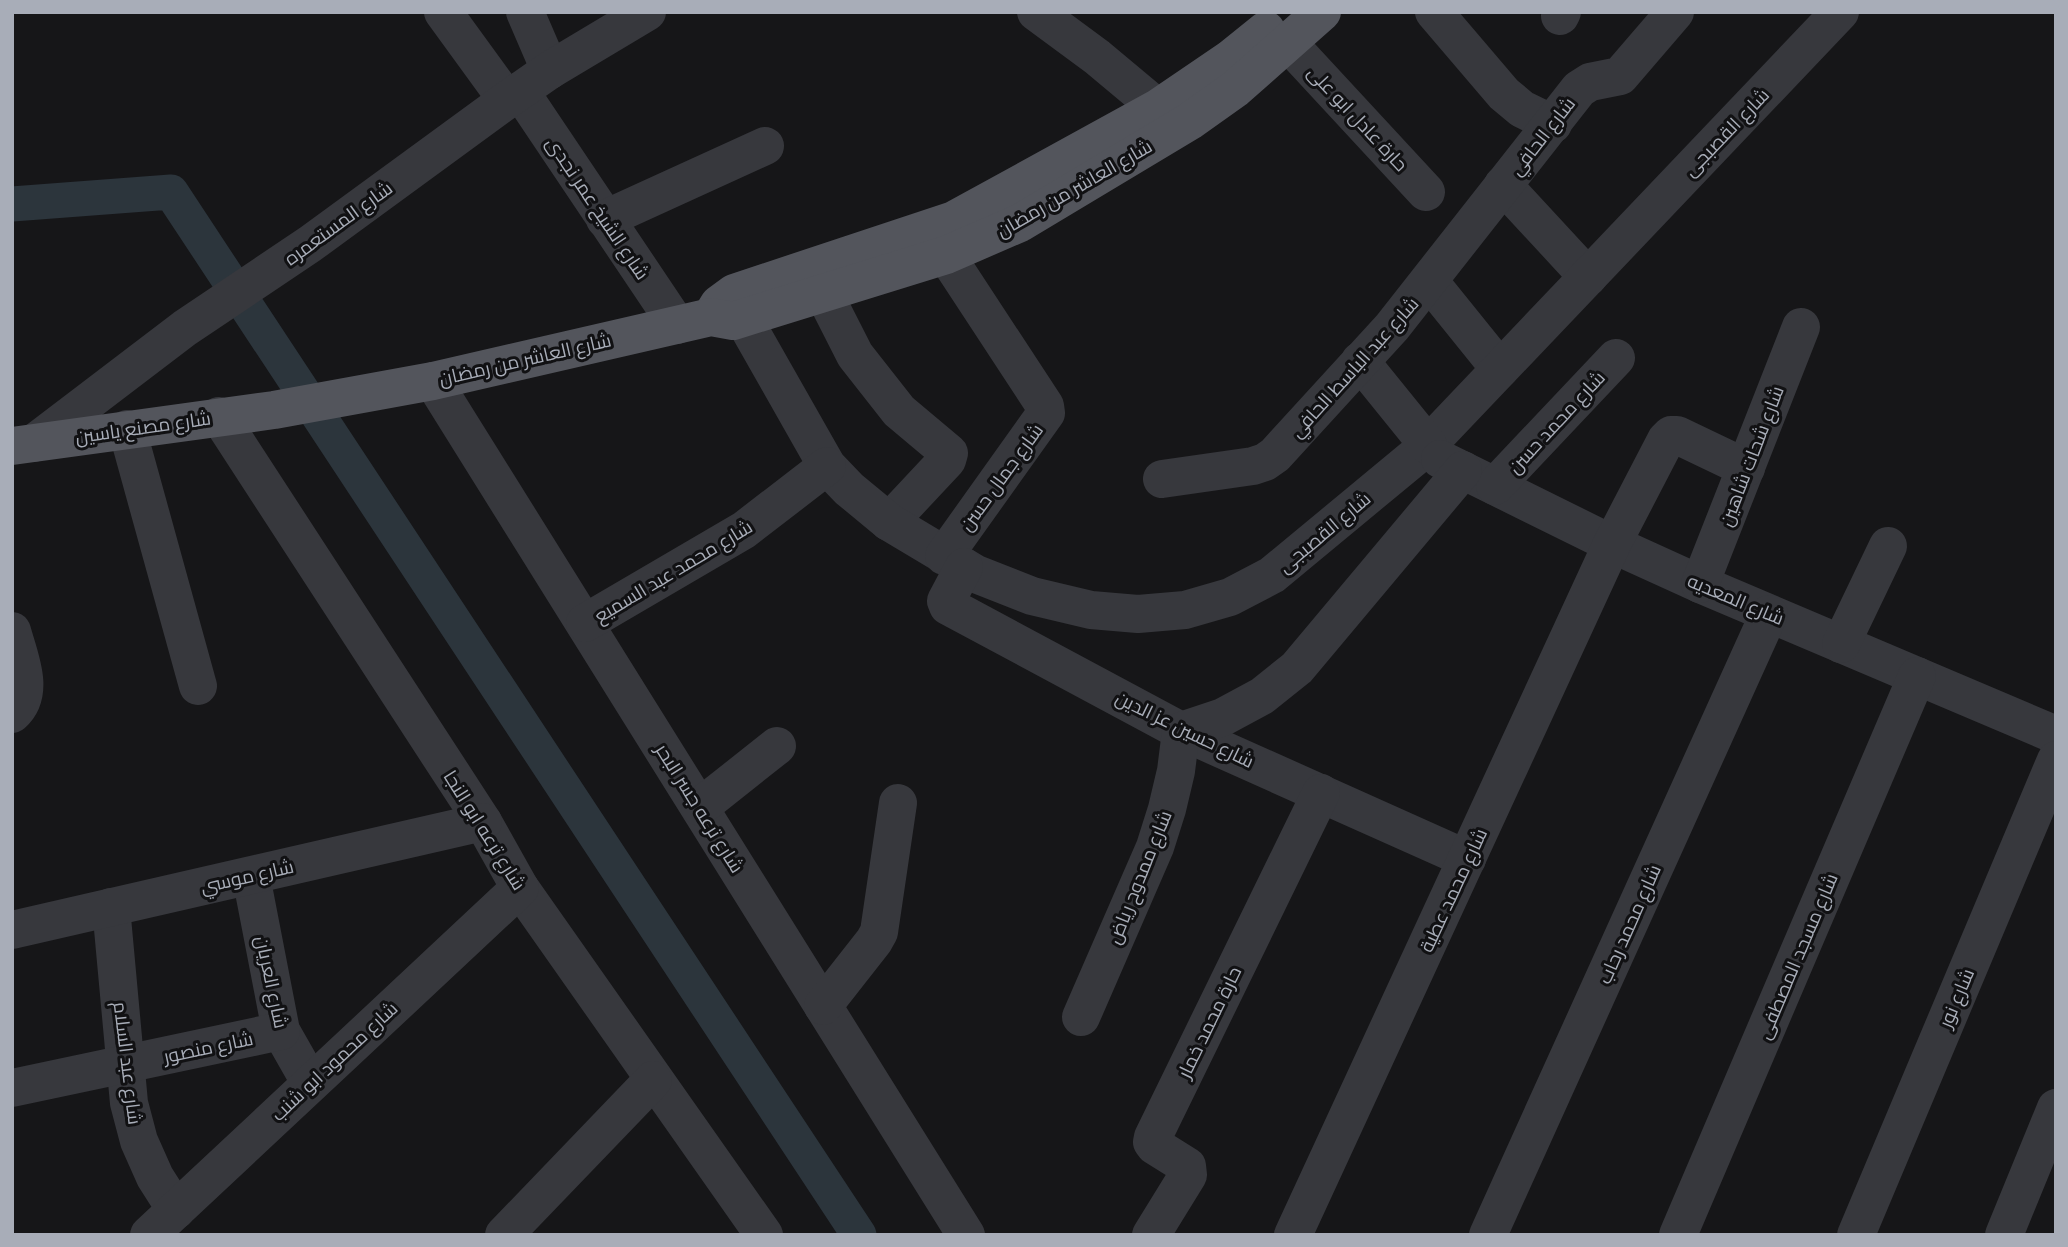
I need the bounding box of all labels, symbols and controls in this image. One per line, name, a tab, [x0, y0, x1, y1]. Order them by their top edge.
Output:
street label: حارة عادل ابو على	[1302, 59, 1414, 177]
street label: شارع القصبجى	[1677, 82, 1776, 183]
street label: شارع الحافي	[1503, 91, 1582, 182]
street label: شارع الشيخ عمر نجدى	[540, 131, 656, 285]
street label: شارع العاشر من رمضان	[991, 133, 1157, 244]
street label: شارع المستعمره	[279, 175, 398, 272]
street label: شارع عبد الباسط الحافي	[1284, 291, 1426, 444]
street label: شارع العاشر من رمضان	[436, 327, 614, 392]
street label: شارع محمد حسن	[1502, 365, 1611, 480]
street label: شارع شحات شاهين	[1712, 382, 1791, 530]
street label: شارع مصنع ياسين	[73, 405, 213, 450]
street label: شارع جمال حسن	[953, 418, 1050, 537]
street label: شارع القصبجى	[1272, 486, 1377, 579]
street label: شارع محمد عبد السميع	[589, 513, 758, 629]
street label: شارع المعديه	[1683, 567, 1788, 632]
street label: شارع حسين عز الدين	[1111, 684, 1259, 775]
street label: شارع ترعه جسر البحر	[648, 737, 750, 878]
street label: شارع ترعه ابو النجا	[437, 765, 532, 895]
street label: شارع ممدوح رياض	[1100, 806, 1179, 948]
street label: شارع محمد عطية	[1413, 824, 1494, 957]
street label: شارع موسي	[198, 853, 297, 901]
street label: شارع محمد رحاب	[1591, 860, 1668, 988]
street label: شارع مسجد المصطفى	[1750, 869, 1845, 1043]
street label: شارع العريان	[249, 933, 294, 1031]
street label: حارة محمد خمار	[1170, 962, 1247, 1083]
street label: شارع نور	[1931, 964, 1981, 1033]
street label: شارع محمود ابو شنب	[265, 995, 404, 1127]
street label: شارع عبد السلام	[107, 1000, 148, 1126]
street label: شارع منصور	[160, 1025, 255, 1070]

